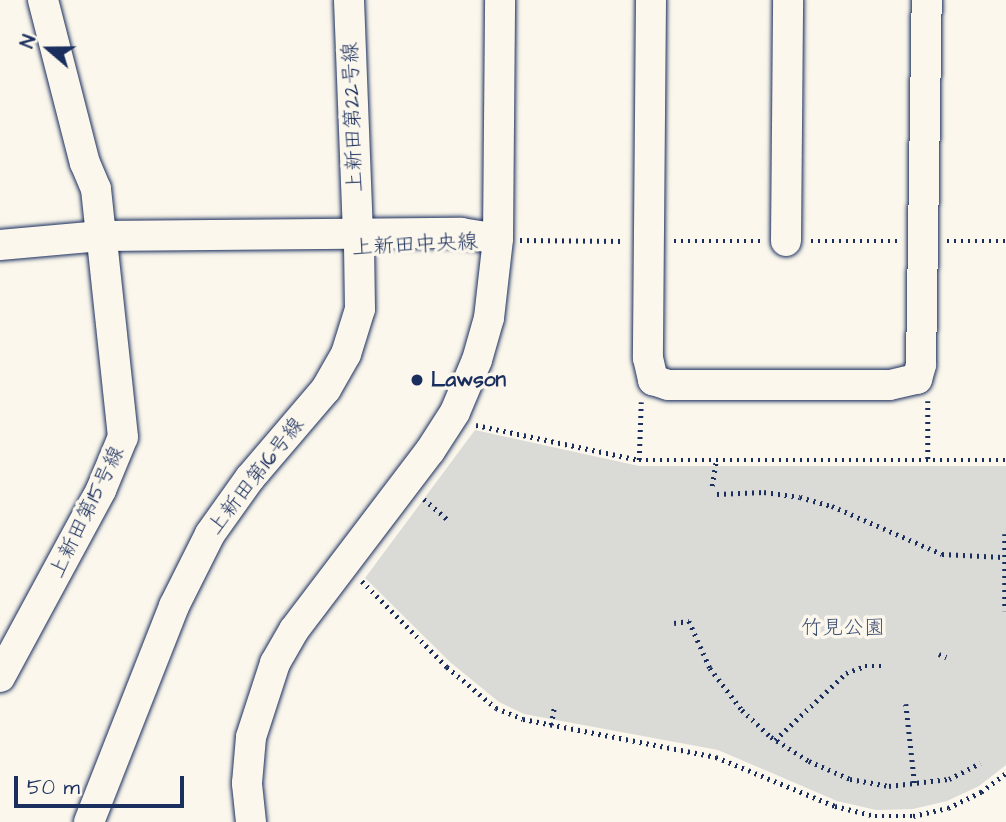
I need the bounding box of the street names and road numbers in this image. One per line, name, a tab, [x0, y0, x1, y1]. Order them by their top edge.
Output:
street label: 上新田第22号線	[338, 42, 368, 192]
street label: 上新田中央線	[351, 229, 479, 261]
street label: 上新田第16号線	[202, 412, 310, 540]
street label: 上新田第15号線	[44, 442, 130, 582]

